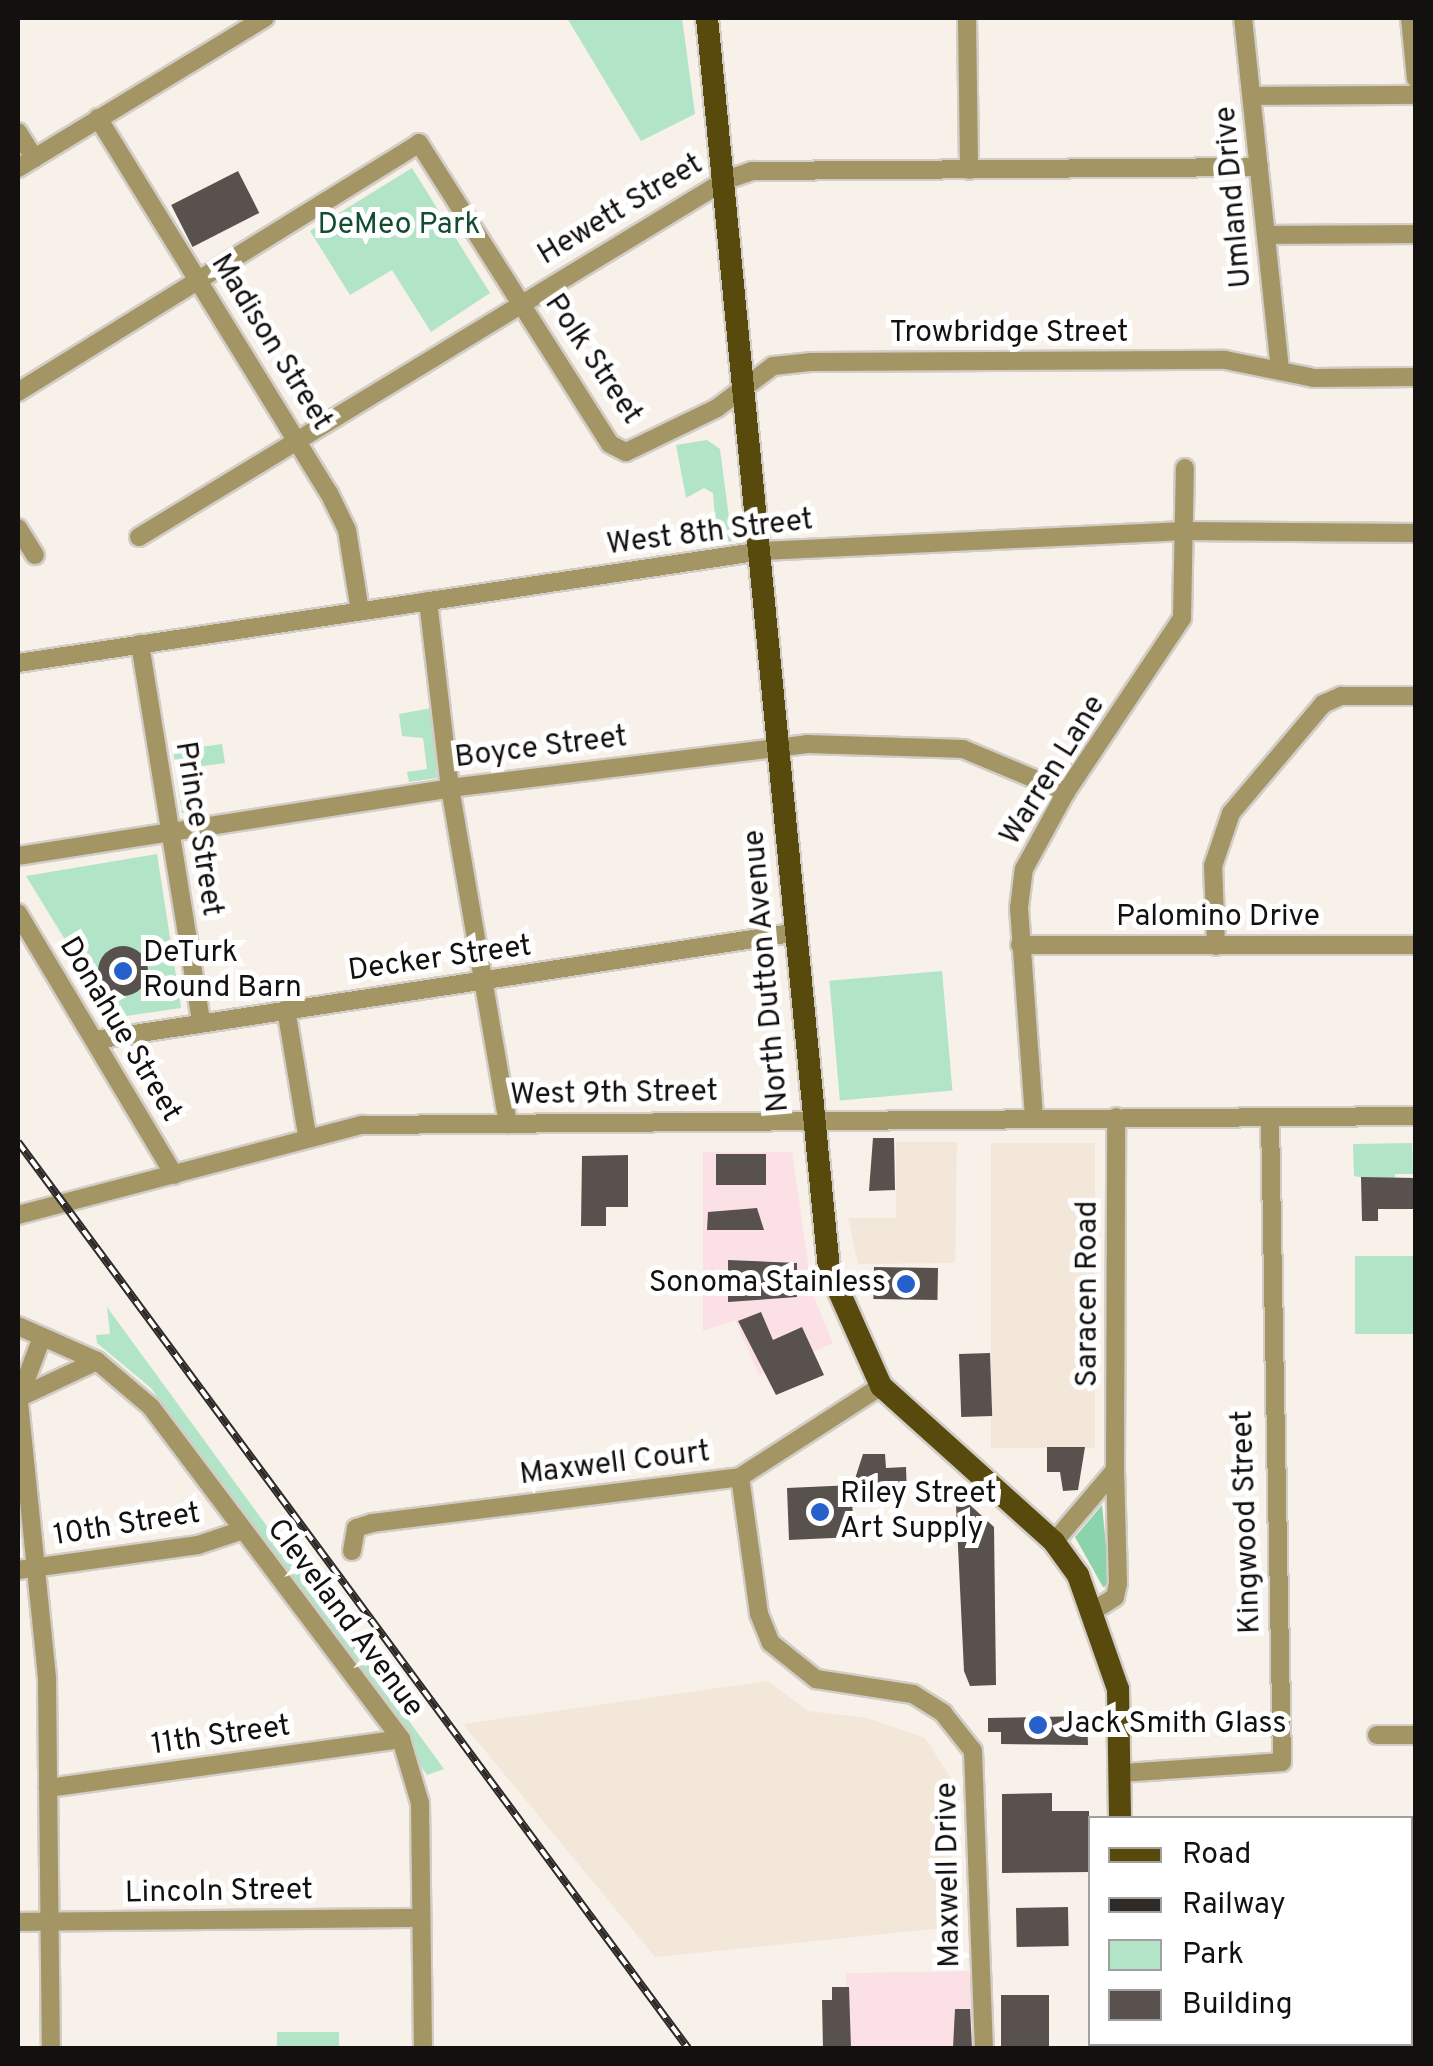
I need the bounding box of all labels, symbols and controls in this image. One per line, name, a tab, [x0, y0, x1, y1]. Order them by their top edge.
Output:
street label: Umland Drive	[1209, 105, 1261, 289]
street label: Hewett Street	[532, 148, 710, 274]
park label: DeMeo Park	[318, 208, 480, 244]
street label: Madison Street	[202, 248, 338, 438]
street label: Polk Street	[535, 288, 649, 432]
street label: Trowbridge Street	[890, 316, 1128, 352]
street label: West 8th Street	[605, 503, 815, 565]
street label: Warren Lane	[994, 689, 1114, 853]
street label: Boyce Street	[453, 721, 629, 777]
street label: Prince Street	[165, 739, 229, 919]
street label: North Dutton Avenue	[738, 828, 798, 1114]
street label: Palomino Drive	[1116, 900, 1320, 936]
street label: Decker Street	[346, 929, 534, 991]
street label: Donahue Street	[50, 931, 188, 1129]
place label: DeTurk Round Barn	[143, 936, 302, 1006]
marker: DeTurk Round Barn	[112, 960, 134, 982]
street label: West 9th Street	[510, 1075, 718, 1115]
street label: Saracen Road	[1071, 1201, 1107, 1387]
place label: Sonoma Stainless	[649, 1266, 886, 1302]
marker: Sonoma Stainless	[895, 1273, 917, 1295]
street label: Kingwood Street	[1226, 1410, 1270, 1634]
street label: Maxwell Court	[518, 1435, 712, 1495]
place label: Riley Street Art Supply	[840, 1477, 996, 1548]
street label: 10th Street	[51, 1497, 203, 1555]
marker: Riley Street Art Supply	[809, 1501, 831, 1523]
street label: Cleveland Avenue	[257, 1512, 431, 1726]
place label: Jack Smith Glass	[1058, 1707, 1287, 1743]
street label: 11th Street	[149, 1709, 293, 1765]
marker: Jack Smith Glass	[1027, 1714, 1049, 1736]
street label: Maxwell Drive	[930, 1782, 970, 1968]
legend	[1088, 1816, 1413, 2046]
text: Road	[1182, 1837, 1251, 1874]
street label: Lincoln Street	[125, 1873, 313, 1913]
text: Railway	[1182, 1887, 1286, 1924]
text: Park	[1182, 1937, 1244, 1974]
text: Building	[1182, 1987, 1293, 2024]

